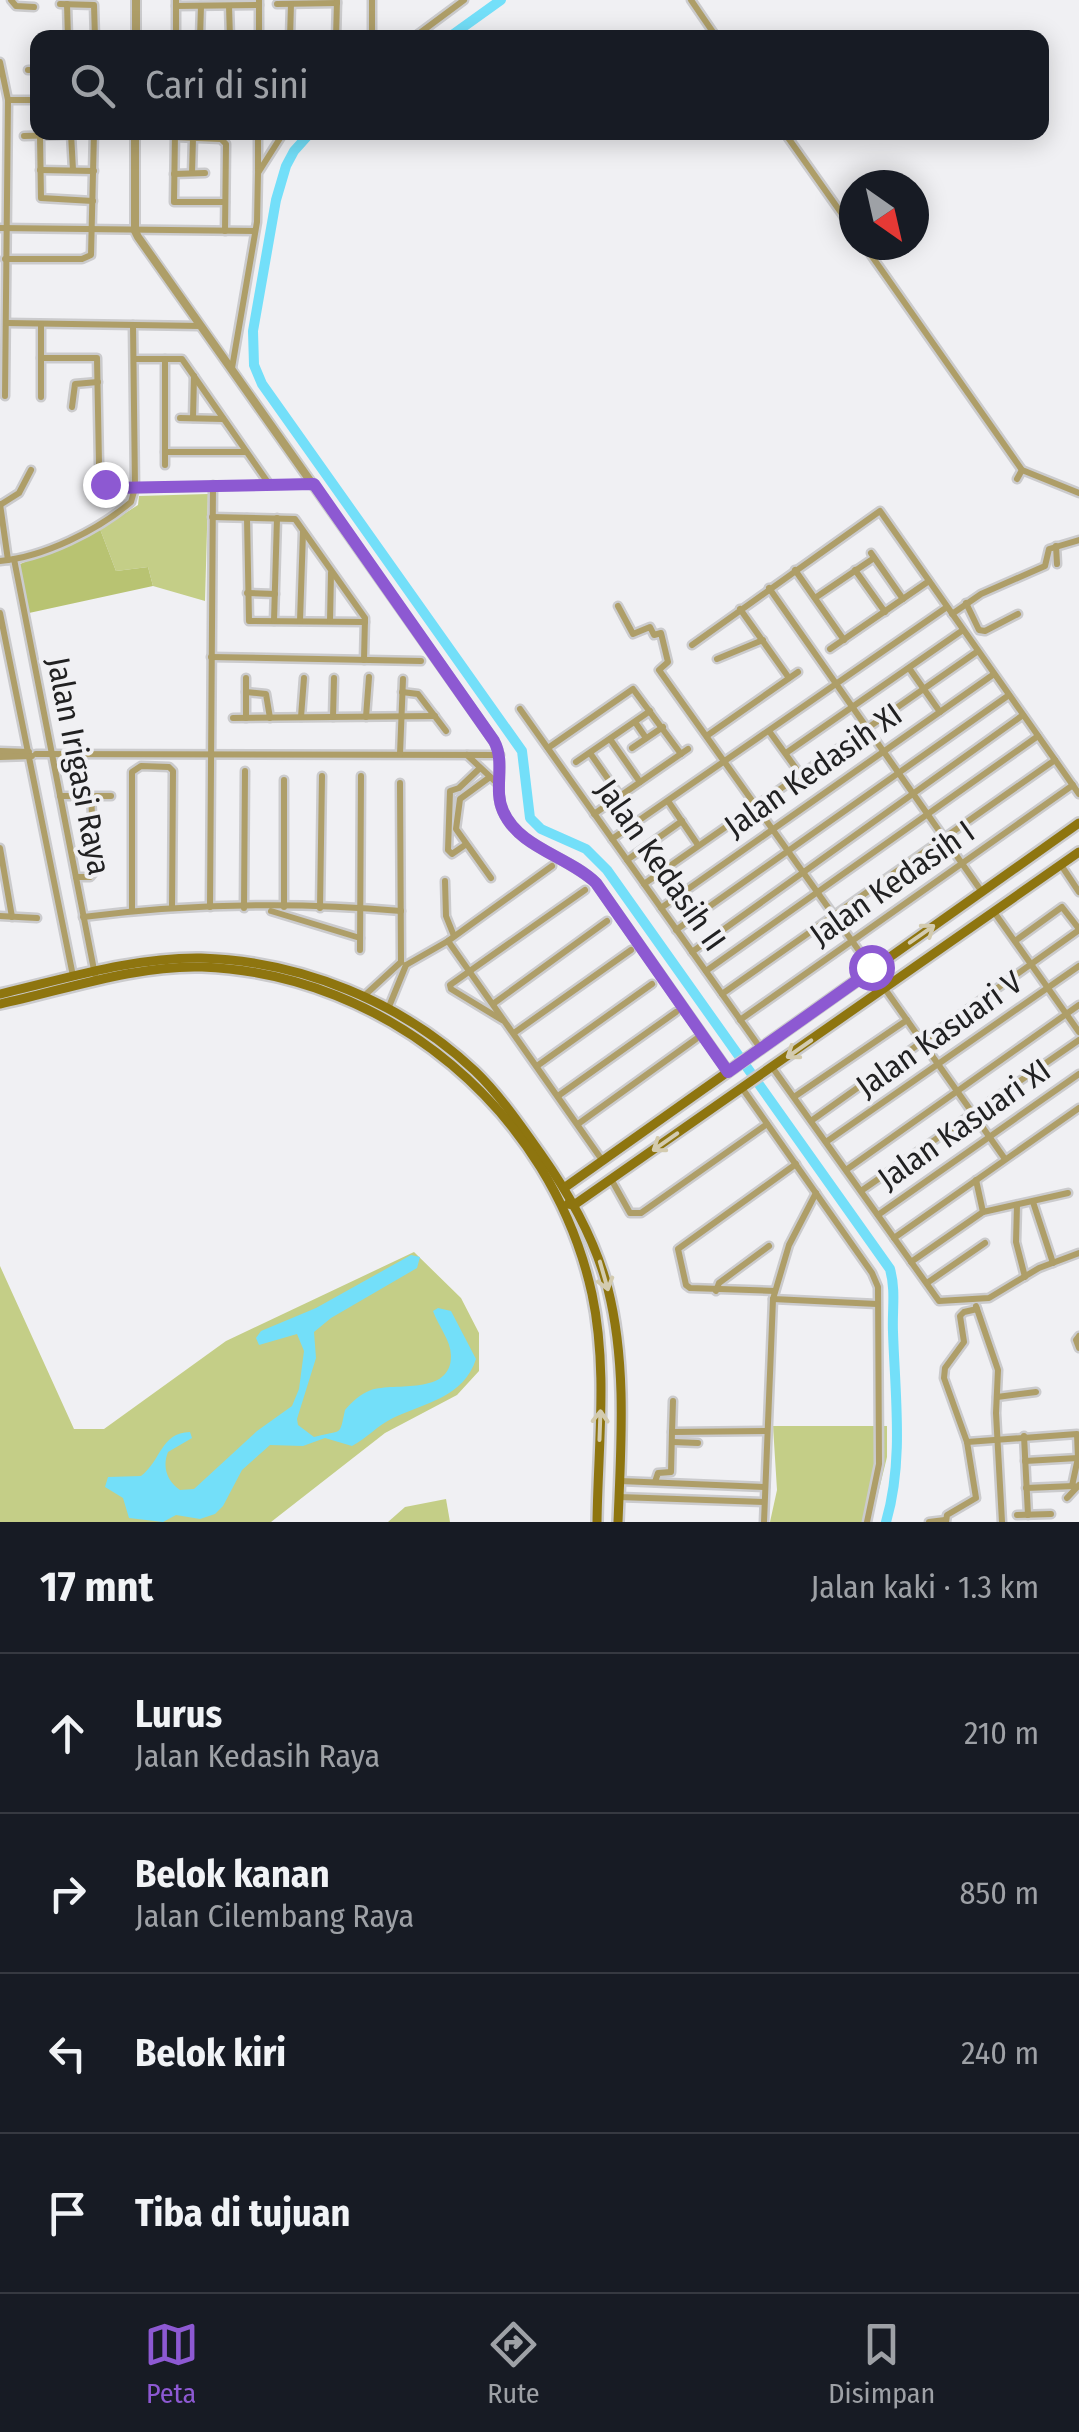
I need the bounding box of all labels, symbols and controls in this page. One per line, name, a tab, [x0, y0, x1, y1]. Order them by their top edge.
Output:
search box	[30, 30, 1049, 140]
icon: search	[65, 58, 120, 113]
text: Cari di sini	[145, 62, 309, 108]
north arrow	[839, 170, 929, 260]
route end	[83, 462, 129, 508]
street label: Jalan Irigasi Raya	[39, 654, 119, 878]
street label: Jalan Kedasih XI	[717, 695, 909, 845]
street label: Jalan Kedasih II	[588, 772, 734, 958]
street label: Jalan Kedasih I	[803, 812, 981, 954]
one-way arrow	[908, 924, 935, 945]
route start	[849, 945, 895, 991]
street label: Jalan Kasuari V	[849, 962, 1030, 1105]
one-way arrow	[785, 1038, 813, 1059]
street label: Jalan Kasuari XI	[871, 1051, 1057, 1197]
one-way arrow	[652, 1131, 680, 1152]
one-way arrow	[596, 1260, 614, 1291]
one-way arrow	[591, 1409, 610, 1441]
text: 17 mnt	[40, 1562, 153, 1612]
text: Jalan kaki · 1.3 km	[811, 1568, 1039, 1606]
text: Lurus	[135, 1691, 222, 1737]
icon: ahead	[40, 1706, 95, 1761]
text: 210 m	[964, 1714, 1039, 1752]
text: Jalan Kedasih Raya	[135, 1737, 380, 1775]
text: Belok kanan	[135, 1851, 330, 1897]
icon: right	[40, 1866, 95, 1921]
text: 850 m	[960, 1874, 1039, 1912]
text: Jalan Cilembang Raya	[135, 1897, 414, 1935]
icon: left	[40, 2026, 95, 2081]
text: Belok kiri	[135, 2030, 286, 2076]
text: 240 m	[961, 2034, 1039, 2072]
icon: arrive	[40, 2186, 95, 2241]
text: Tiba di tujuan	[135, 2190, 351, 2236]
tab: Peta	[144, 2317, 199, 2410]
tab: Rute	[486, 2317, 541, 2410]
tab: Disimpan	[828, 2317, 935, 2410]

